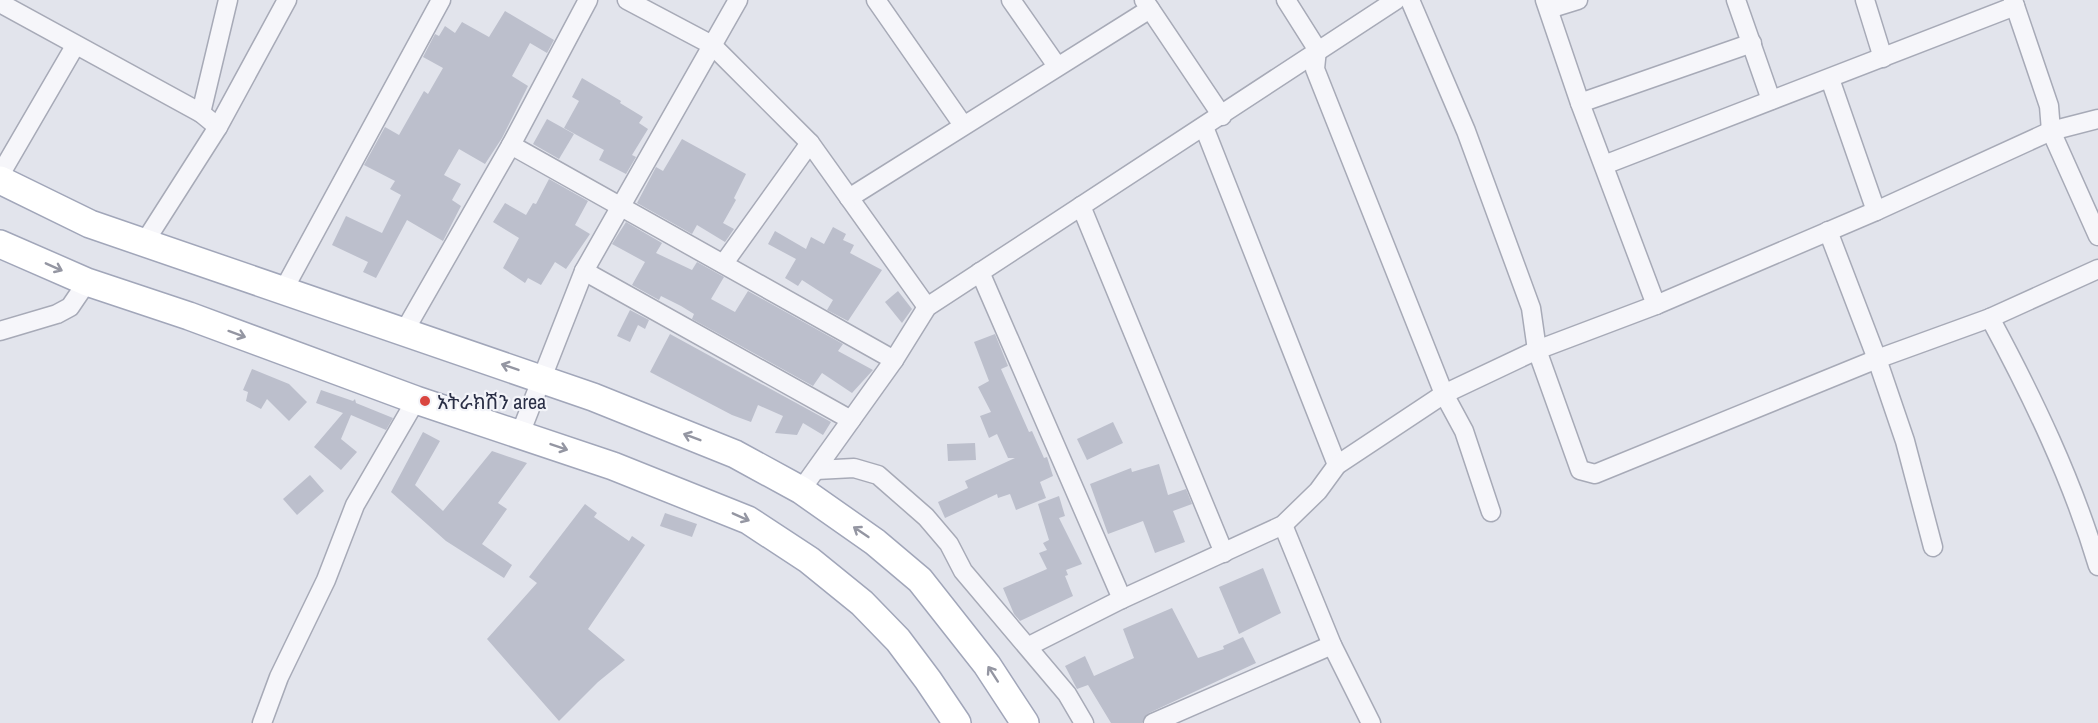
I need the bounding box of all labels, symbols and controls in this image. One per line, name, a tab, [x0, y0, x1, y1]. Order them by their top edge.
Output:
one-way arrow	[44, 262, 62, 274]
one-way arrow	[227, 329, 246, 340]
one-way arrow	[501, 361, 520, 372]
place label: አትራክሽን area	[437, 388, 546, 415]
marker: አትራክሽን area	[418, 394, 432, 408]
one-way arrow	[683, 431, 702, 442]
one-way arrow	[549, 443, 568, 454]
one-way arrow	[732, 512, 750, 524]
one-way arrow	[854, 526, 870, 538]
one-way arrow	[987, 666, 999, 683]

